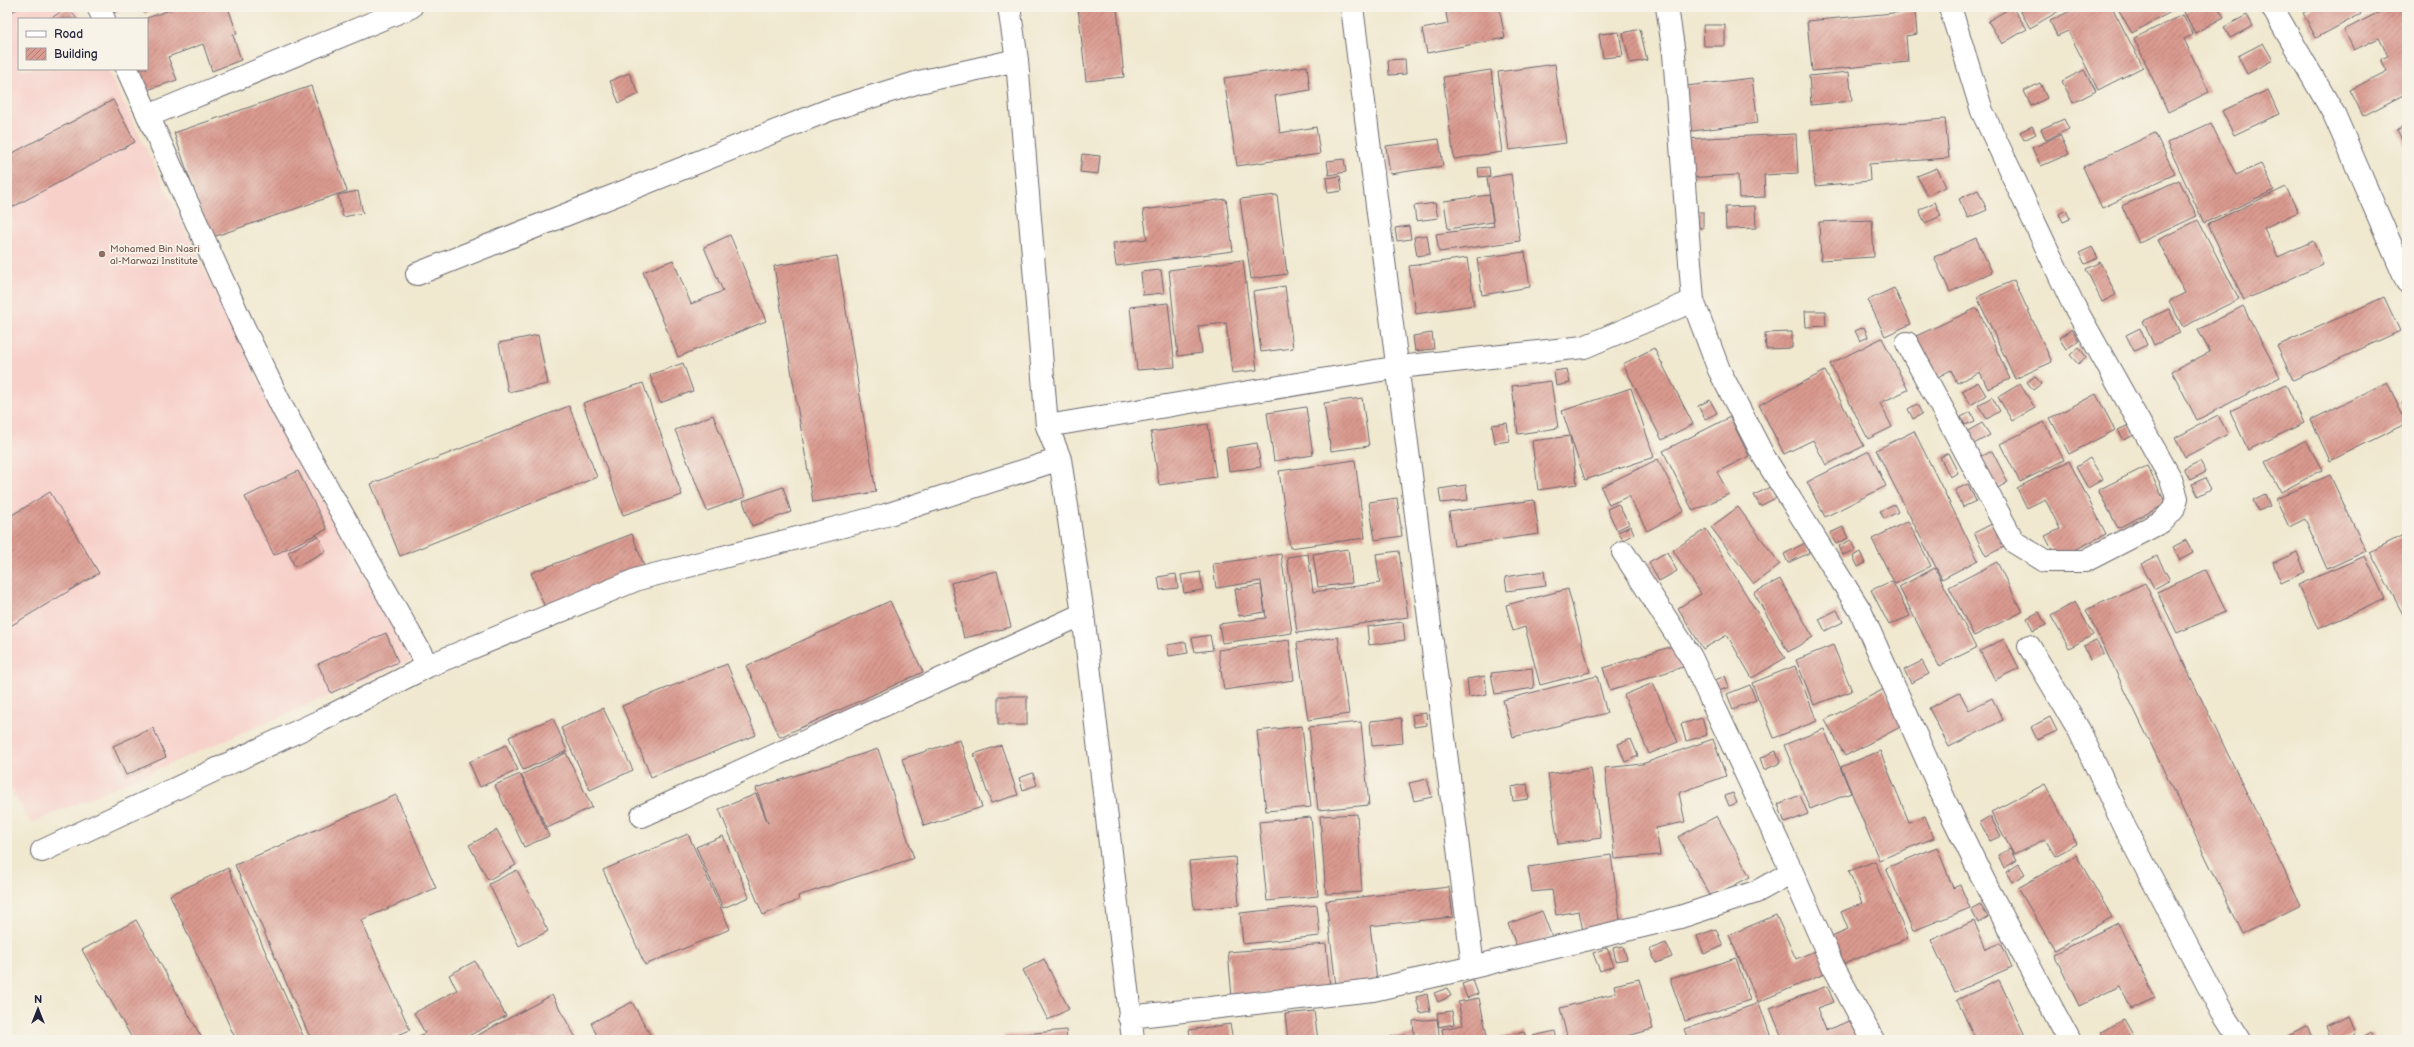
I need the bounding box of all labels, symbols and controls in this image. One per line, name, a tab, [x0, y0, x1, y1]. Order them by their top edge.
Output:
legend	[18, 18, 148, 70]
text: Road	[54, 27, 83, 42]
text: Building	[54, 47, 98, 62]
place label: Mohamed Bin Nasri al-Marwazi Institute	[110, 243, 200, 267]
marker: Mohamed Bin Nasri al-Marwazi Institute	[97, 249, 107, 259]
north arrow	[18, 989, 58, 1029]
text: N	[34, 993, 42, 1006]

